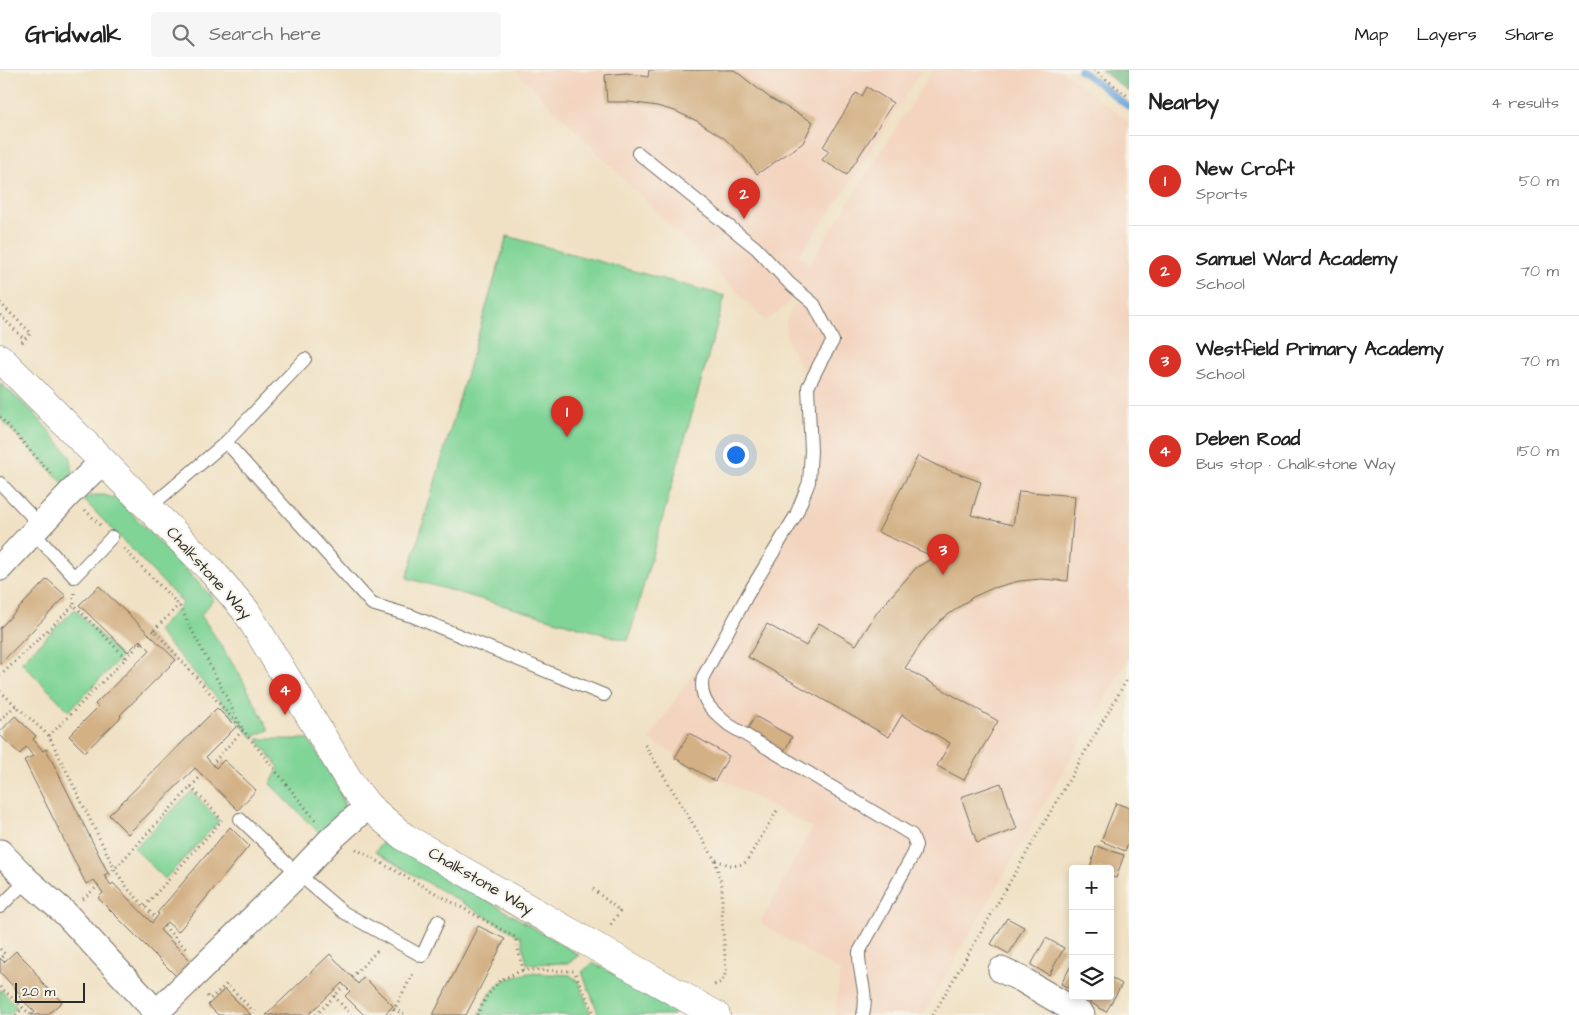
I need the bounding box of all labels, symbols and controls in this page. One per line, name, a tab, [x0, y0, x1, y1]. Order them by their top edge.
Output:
search box	[151, 12, 501, 57]
text: Gridwalk	[25, 18, 121, 52]
icon: search	[169, 21, 197, 49]
text: Search here	[209, 21, 321, 48]
text: Map	[1354, 22, 1388, 47]
text: Layers	[1416, 22, 1477, 47]
text: Share	[1505, 22, 1554, 47]
text: Nearby	[1149, 88, 1219, 117]
text: 4 results	[1491, 92, 1559, 114]
text: New Croft	[1196, 156, 1295, 183]
text: 1	[1164, 170, 1166, 192]
text: 50 m	[1519, 170, 1559, 192]
pin: 2	[728, 178, 760, 219]
text: Sports	[1196, 183, 1248, 205]
text: Samuel Ward Academy	[1196, 246, 1398, 273]
text: 2	[1160, 260, 1170, 282]
text: 70 m	[1520, 260, 1559, 282]
text: School	[1196, 273, 1245, 295]
text: Westfield Primary Academy	[1196, 336, 1444, 363]
text: 3	[1161, 350, 1169, 372]
text: 70 m	[1520, 350, 1559, 372]
text: School	[1196, 363, 1245, 385]
pin: 1	[551, 396, 583, 437]
text: Deben Road	[1196, 426, 1300, 453]
text: 4	[1160, 440, 1170, 462]
text: 150 m	[1517, 440, 1559, 462]
your location	[723, 442, 749, 468]
text: Bus stop · Chalkstone Way	[1196, 453, 1396, 475]
street label: Chalkstone Way	[161, 522, 257, 625]
pin: 3	[927, 534, 959, 575]
pin: 4	[269, 674, 301, 715]
street label: Chalkstone Way	[424, 842, 538, 921]
map controls	[1069, 865, 1114, 1000]
button: +	[1069, 865, 1114, 910]
button: −	[1069, 910, 1114, 955]
button: layers	[1069, 955, 1114, 1000]
scale bar	[15, 980, 85, 1003]
text: 20 m	[22, 982, 55, 1002]

